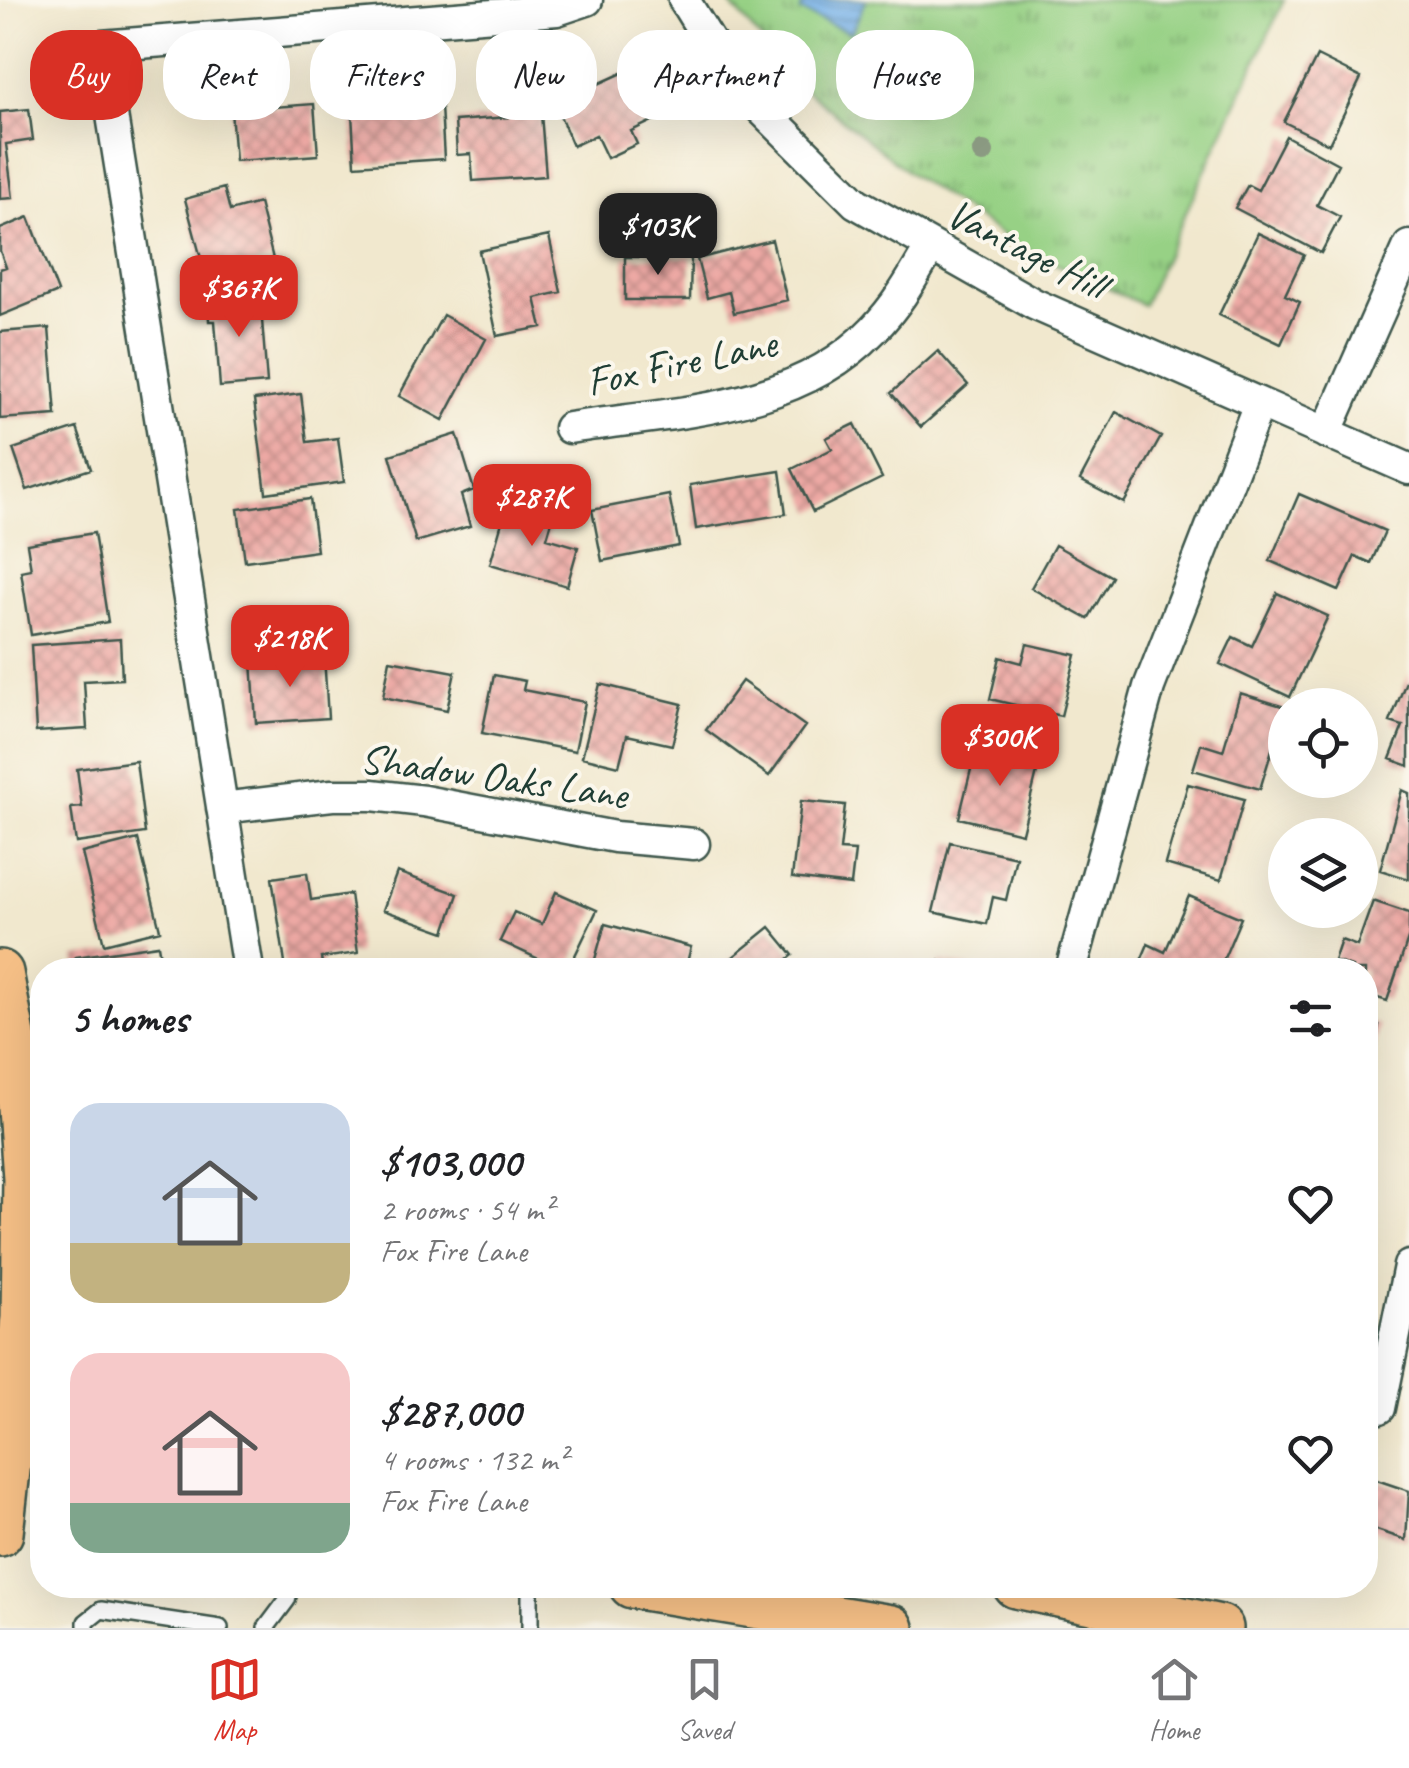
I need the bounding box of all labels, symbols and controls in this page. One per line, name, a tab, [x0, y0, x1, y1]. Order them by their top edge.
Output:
chip: Buy	[30, 30, 143, 120]
chip: Rent	[163, 30, 290, 120]
chip: Filters	[310, 30, 456, 120]
chip: New	[476, 30, 597, 120]
chip: Apartment	[617, 30, 816, 120]
chip: House	[836, 30, 974, 120]
street label: Vantage Hill	[938, 187, 1121, 315]
pin: $103K	[588, 193, 728, 278]
text: $103K	[621, 205, 695, 246]
pin: $367K	[169, 255, 309, 340]
text: $367K	[202, 267, 276, 308]
street label: Fox Fire Lane	[582, 316, 783, 408]
pin: $287K	[462, 464, 602, 549]
text: $287K	[495, 476, 569, 517]
pin: $218K	[220, 605, 360, 690]
text: $218K	[253, 617, 327, 658]
map controls	[1268, 688, 1378, 928]
button: locate	[1268, 688, 1378, 798]
pin: $300K	[930, 704, 1070, 789]
text: $300K	[963, 716, 1037, 757]
street label: Shadow Oaks Lane	[357, 732, 633, 822]
button: layers	[1268, 818, 1378, 928]
icon: filters	[1283, 991, 1338, 1046]
text: 5 homes	[70, 992, 188, 1045]
text: $103,000	[380, 1136, 521, 1189]
icon: home	[150, 1143, 270, 1263]
icon: heart	[1283, 1176, 1338, 1231]
text: 2 rooms · 54 m²	[380, 1189, 553, 1230]
text: Fox Fire Lane	[380, 1230, 527, 1271]
text: $287,000	[380, 1386, 520, 1439]
icon: home	[150, 1393, 270, 1513]
icon: heart	[1283, 1426, 1338, 1481]
text: 4 rooms · 132 m²	[380, 1439, 567, 1480]
text: Fox Fire Lane	[380, 1480, 527, 1521]
tab: Map	[207, 1652, 262, 1747]
tab: Saved	[677, 1652, 732, 1747]
tab: Home	[1147, 1652, 1202, 1747]

